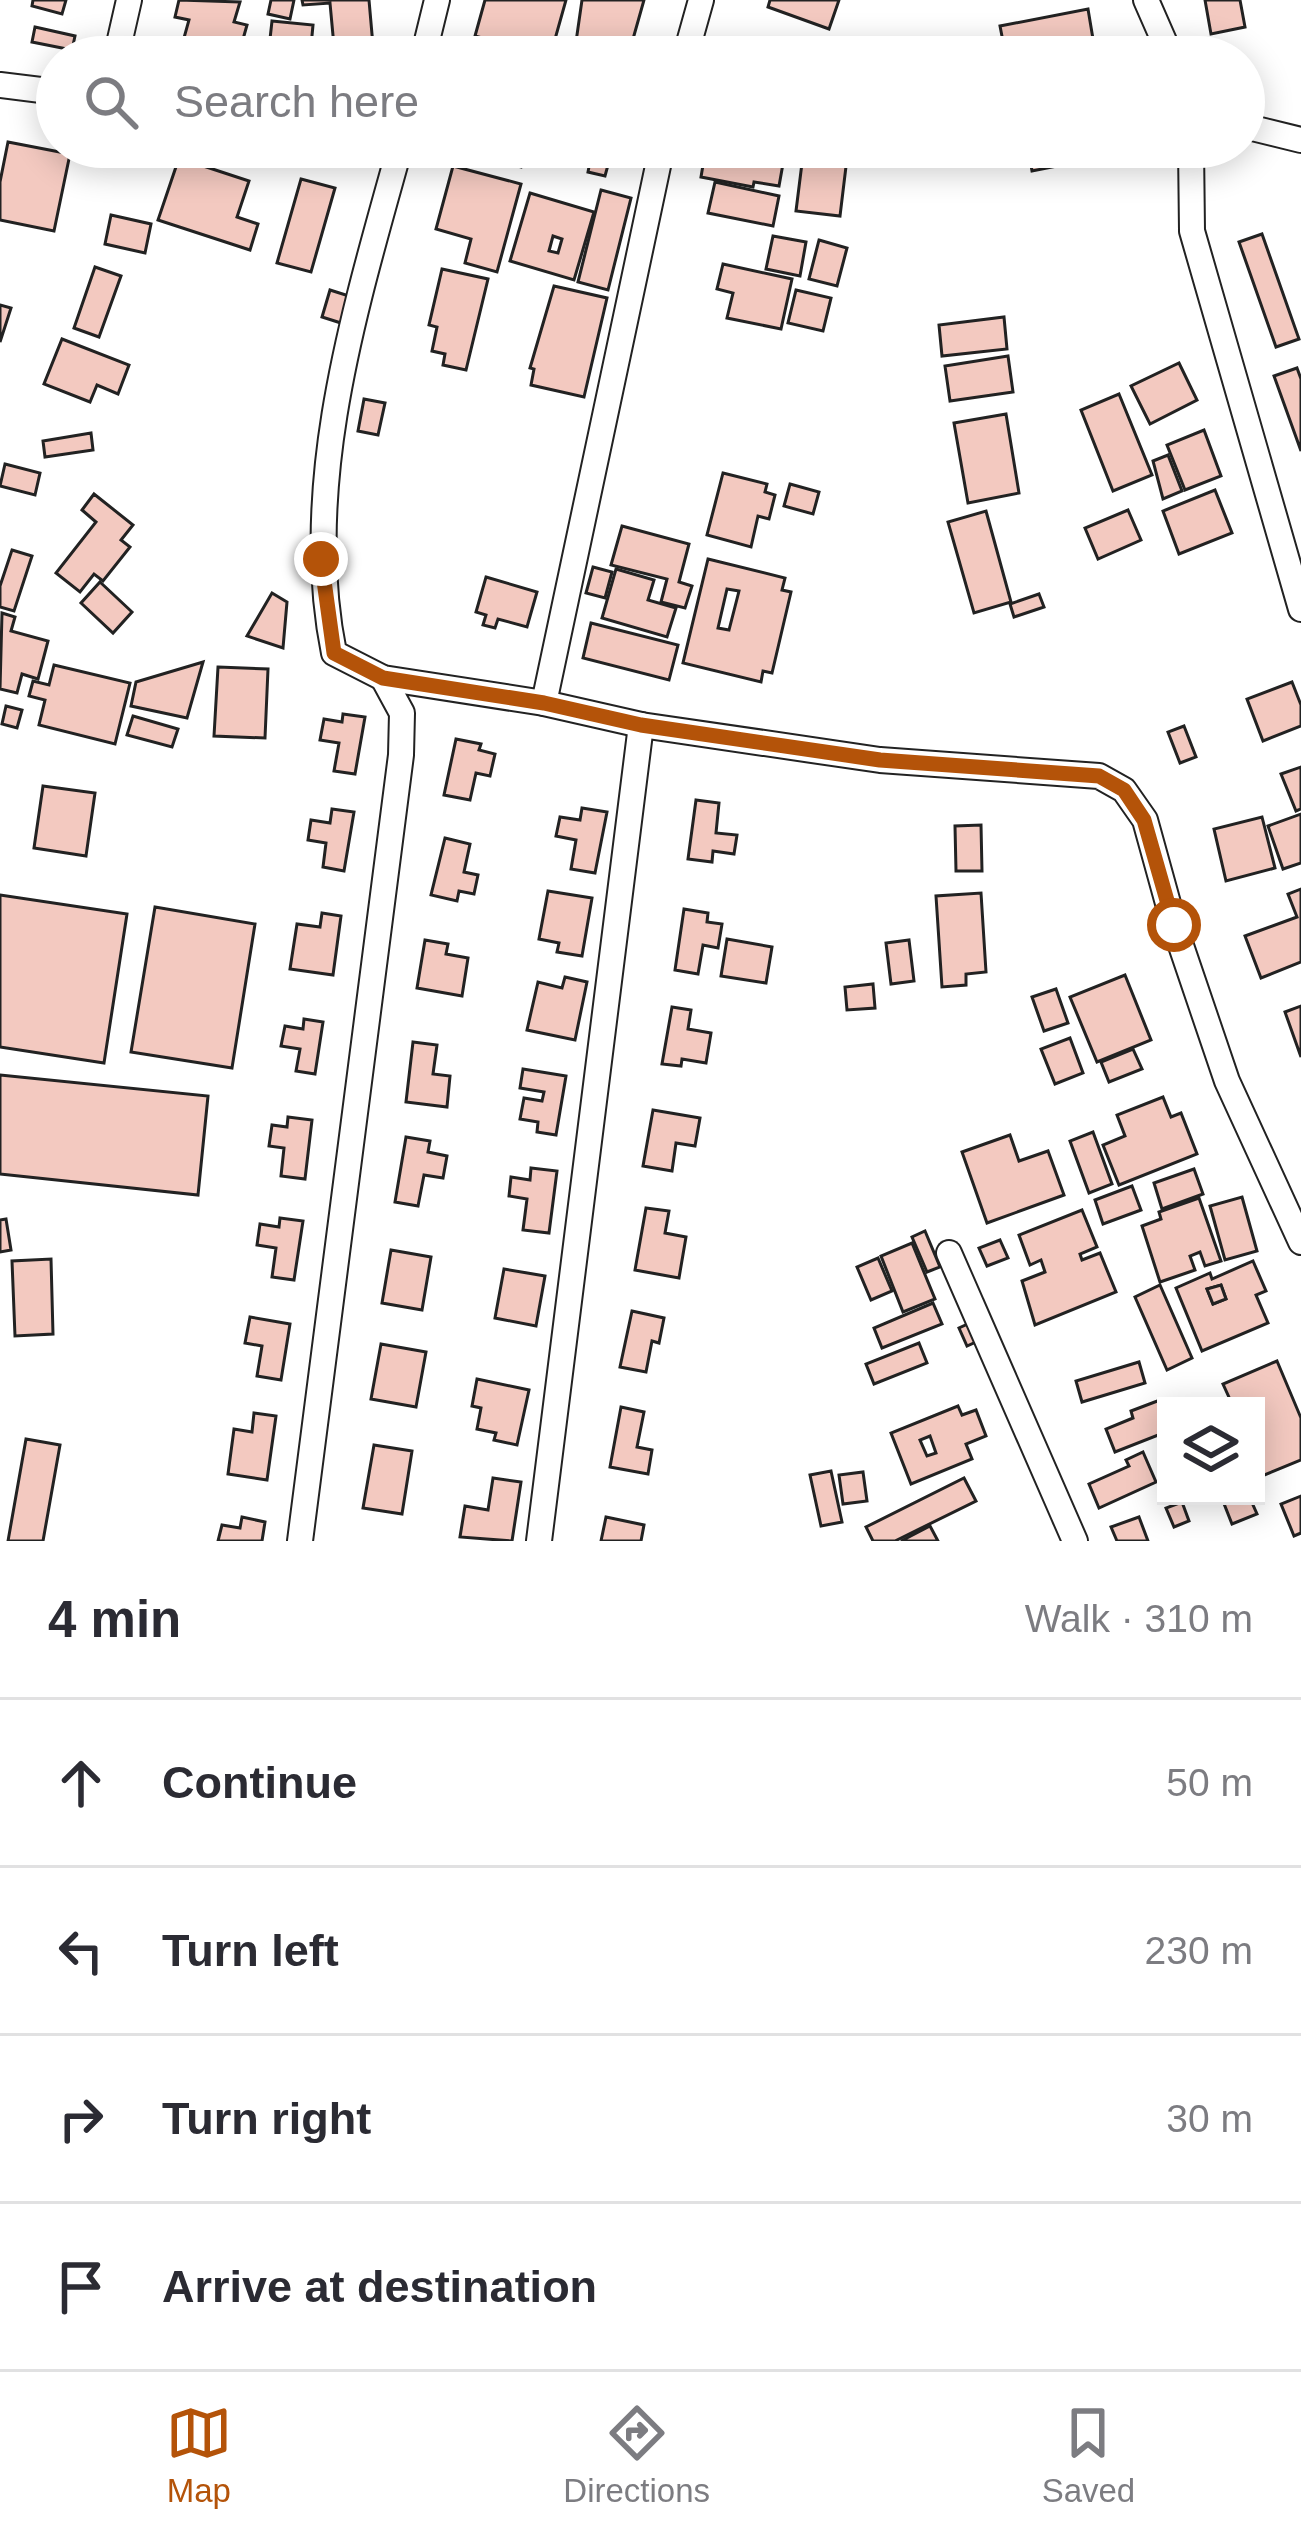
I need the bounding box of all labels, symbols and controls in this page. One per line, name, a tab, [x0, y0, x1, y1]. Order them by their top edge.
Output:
search box	[36, 36, 1265, 168]
icon: search	[78, 69, 144, 135]
text: Search here	[174, 76, 419, 127]
route end	[294, 532, 348, 586]
route start	[1147, 898, 1201, 952]
map controls	[1157, 1397, 1265, 1505]
button: layers	[1157, 1397, 1265, 1505]
text: 4 min	[48, 1591, 181, 1648]
text: Walk · 310 m	[1025, 1597, 1253, 1640]
icon: ahead	[48, 1750, 114, 1816]
text: Continue	[162, 1757, 357, 1808]
text: 50 m	[1166, 1761, 1253, 1804]
icon: left	[48, 1918, 114, 1984]
text: Turn left	[162, 1925, 339, 1976]
text: 230 m	[1145, 1929, 1253, 1972]
icon: right	[48, 2086, 114, 2152]
text: Turn right	[162, 2093, 371, 2144]
text: 30 m	[1166, 2097, 1253, 2140]
icon: arrive	[48, 2254, 114, 2320]
text: Arrive at destination	[162, 2261, 597, 2312]
tab: Map	[166, 2400, 232, 2510]
tab: Directions	[563, 2400, 710, 2510]
tab: Saved	[1042, 2400, 1135, 2510]

